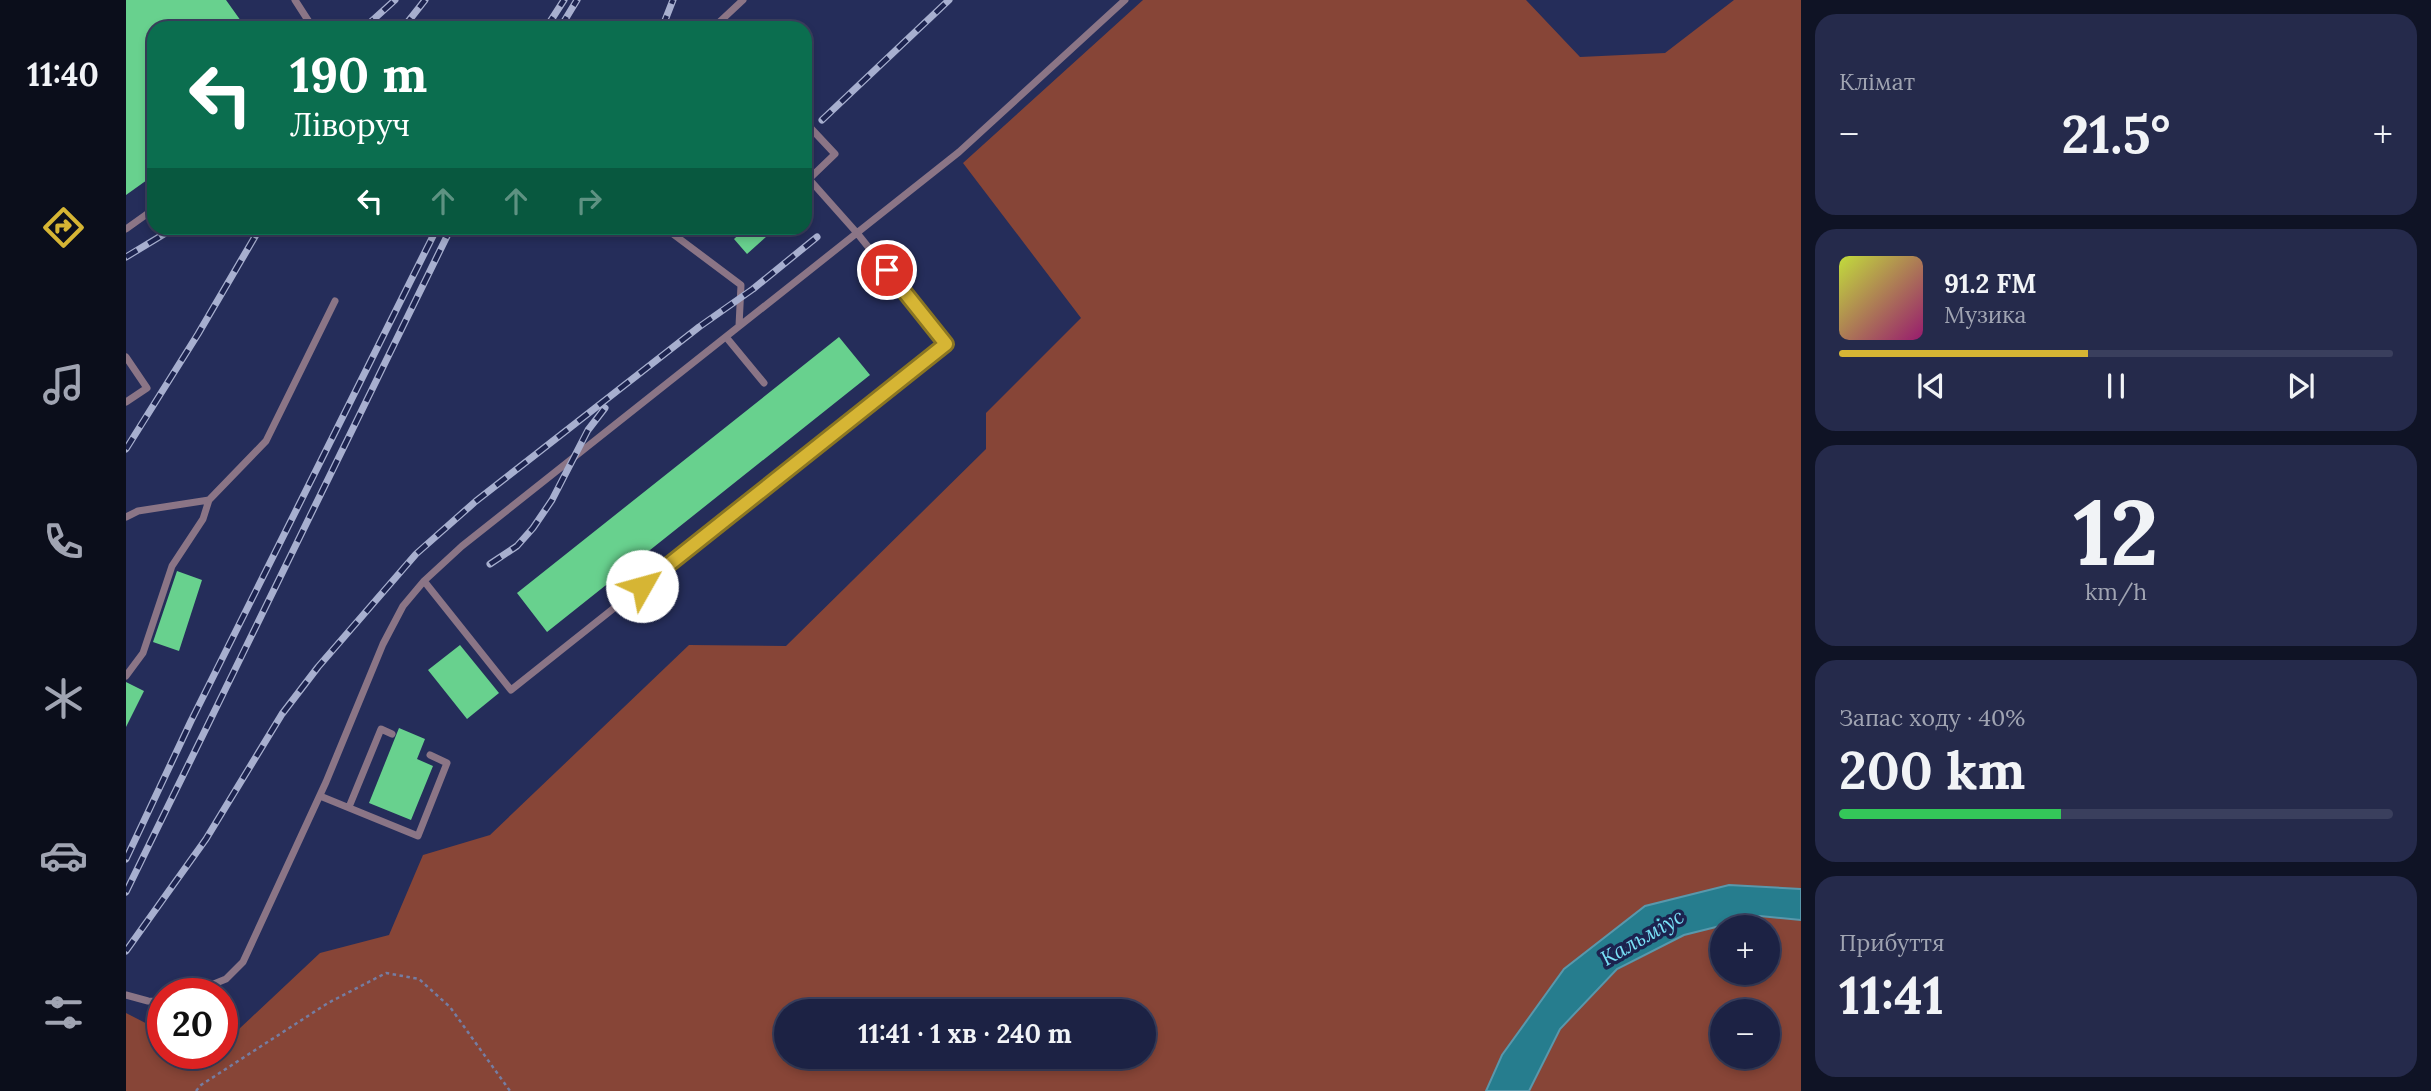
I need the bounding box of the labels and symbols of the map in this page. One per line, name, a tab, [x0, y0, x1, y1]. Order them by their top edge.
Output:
pin	[857, 240, 917, 300]
position arrow	[605, 549, 679, 623]
water label: Кальміус	[1596, 902, 1689, 972]
speed limit sign: 20	[147, 978, 238, 1069]

